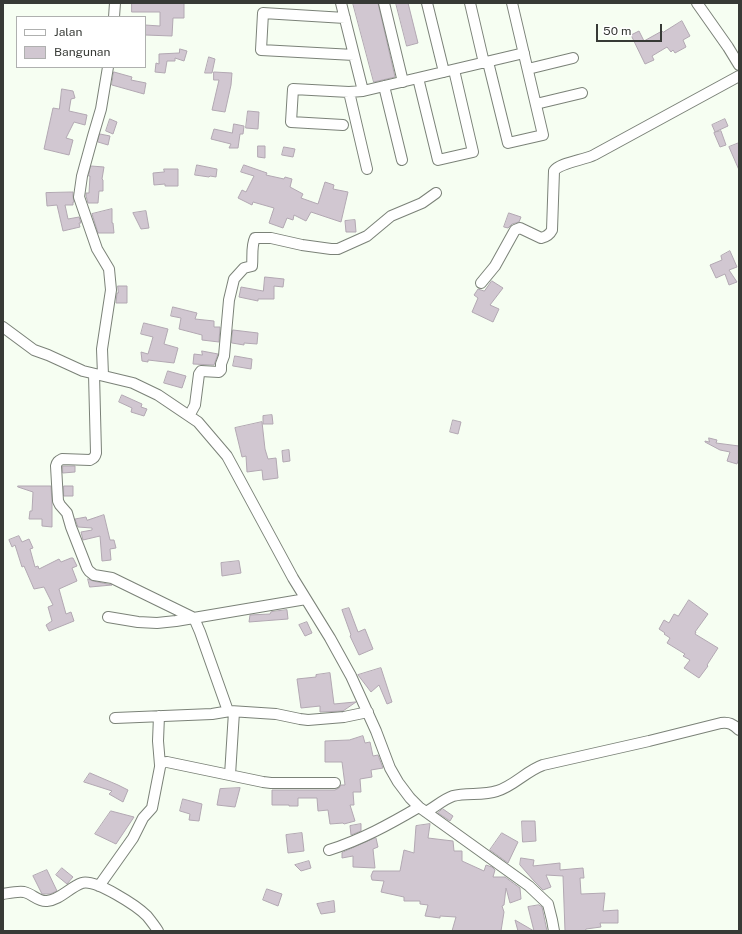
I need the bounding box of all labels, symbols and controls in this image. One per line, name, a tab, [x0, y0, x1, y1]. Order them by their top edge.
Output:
legend	[16, 16, 146, 68]
scale bar	[598, 16, 664, 42]
text: 50 m	[603, 24, 631, 38]
text: Jalan	[54, 25, 82, 39]
text: Bangunan	[54, 45, 110, 59]

